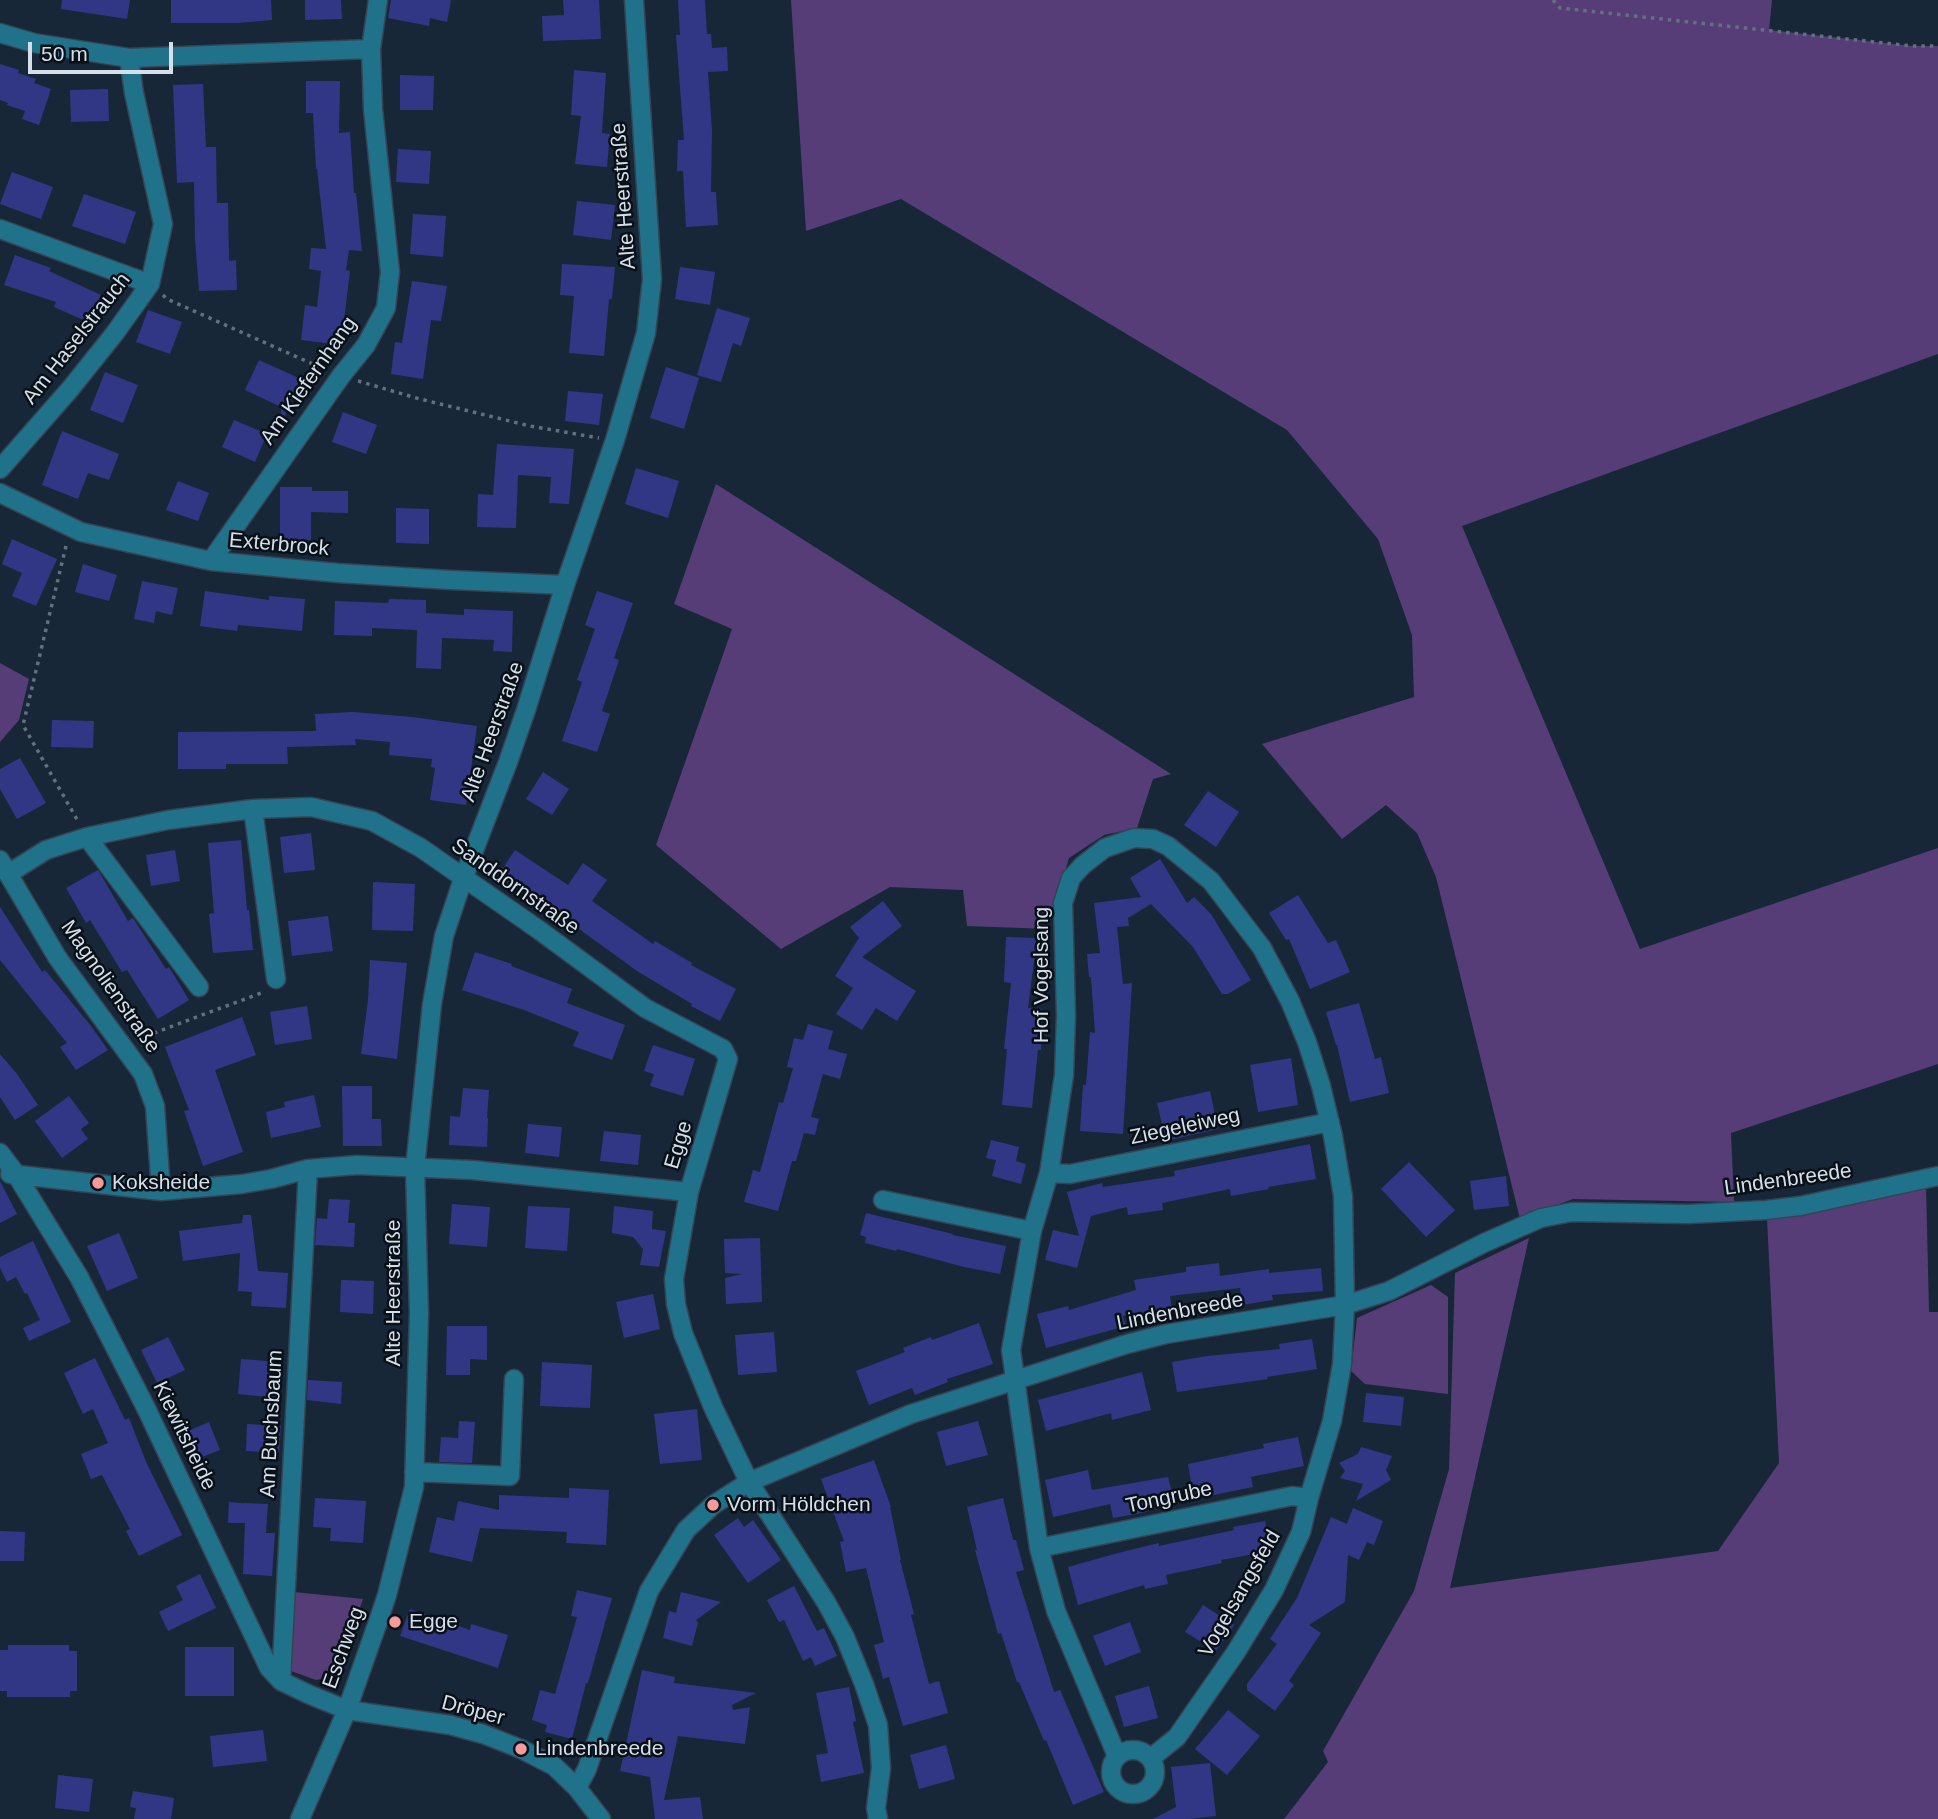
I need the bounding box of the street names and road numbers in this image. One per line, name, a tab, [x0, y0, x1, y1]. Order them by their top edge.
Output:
street label: Alte Heerstraße	[606, 122, 642, 270]
street label: Am Haselstrauch	[18, 268, 136, 410]
street label: Am Kiefernhang	[255, 312, 363, 450]
street label: Exterbrock	[228, 528, 330, 562]
street label: Alte Heerstraße	[456, 659, 530, 805]
street label: Sanddornstraße	[446, 833, 584, 941]
street label: Hof Vogelsang	[1029, 907, 1055, 1043]
street label: Magnolienstraße	[55, 916, 165, 1058]
street label: Ziegeleiweg	[1128, 1103, 1242, 1151]
street label: Egge	[660, 1118, 698, 1172]
street label: Lindenbreede	[1723, 1159, 1853, 1201]
street label: Alte Heerstraße	[381, 1219, 407, 1367]
street label: Lindenbreede	[1115, 1287, 1245, 1337]
street label: Am Buchsbaum	[256, 1349, 288, 1499]
street label: Kiewitsheide	[147, 1377, 221, 1495]
street label: Tongrube	[1124, 1477, 1214, 1519]
street label: Vogelsangsfeld	[1193, 1526, 1287, 1662]
street label: Eschweg	[318, 1604, 370, 1692]
street label: Dröper	[439, 1691, 507, 1731]

